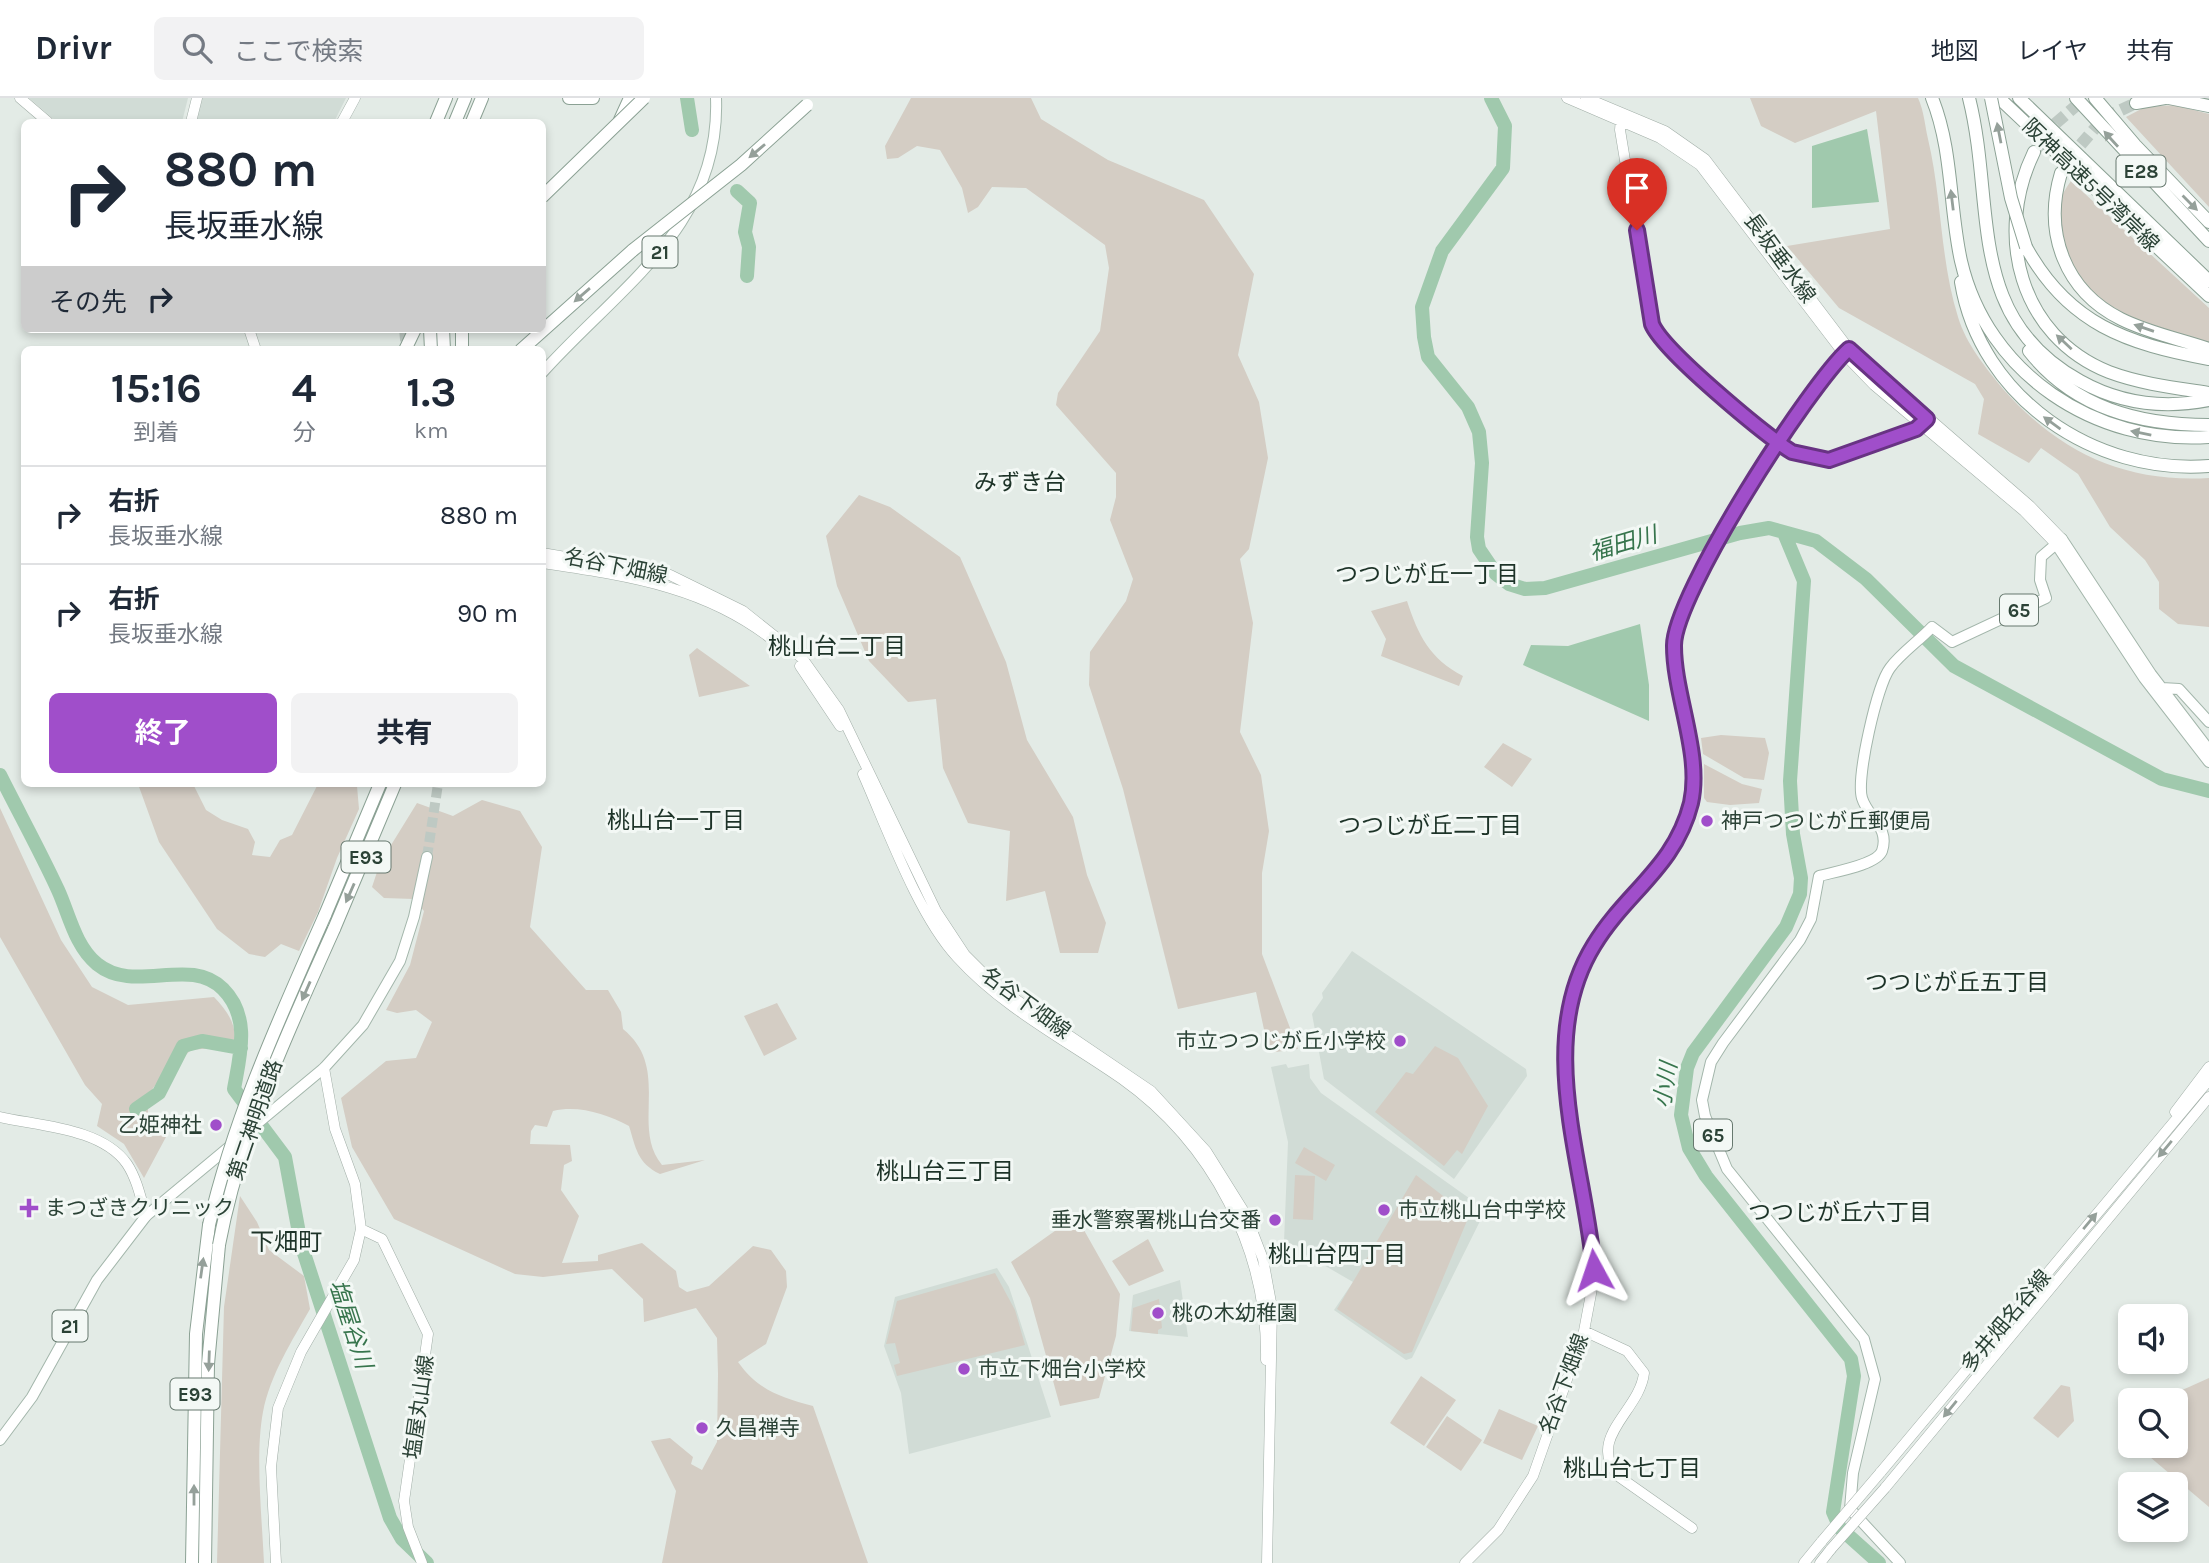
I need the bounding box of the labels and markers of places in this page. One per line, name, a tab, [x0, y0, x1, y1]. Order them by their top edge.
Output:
pin	[1607, 158, 1667, 230]
place label: 神戸つつじが丘郵便局	[1721, 809, 1931, 833]
marker: 神戸つつじが丘郵便局	[1699, 813, 1715, 829]
place label: 市立つつじが丘小学校	[1176, 1029, 1386, 1053]
marker: 市立つつじが丘小学校	[1392, 1033, 1408, 1049]
place label: 乙姫神社	[118, 1113, 202, 1137]
marker: 乙姫神社	[208, 1117, 224, 1133]
place label: まつざきクリニック	[45, 1196, 234, 1220]
marker: まつざきクリニック	[19, 1198, 39, 1218]
place label: 市立桃山台中学校	[1398, 1198, 1566, 1222]
marker: 市立桃山台中学校	[1376, 1202, 1392, 1218]
place label: 垂水警察署桃山台交番	[1051, 1208, 1261, 1232]
marker: 垂水警察署桃山台交番	[1267, 1212, 1283, 1228]
place label: 桃の木幼稚園	[1172, 1301, 1298, 1325]
marker: 桃の木幼稚園	[1150, 1305, 1166, 1321]
place label: 市立下畑台小学校	[978, 1357, 1146, 1381]
marker: 市立下畑台小学校	[956, 1361, 972, 1377]
place label: 久昌禅寺	[716, 1416, 800, 1440]
marker: 久昌禅寺	[694, 1420, 710, 1436]

